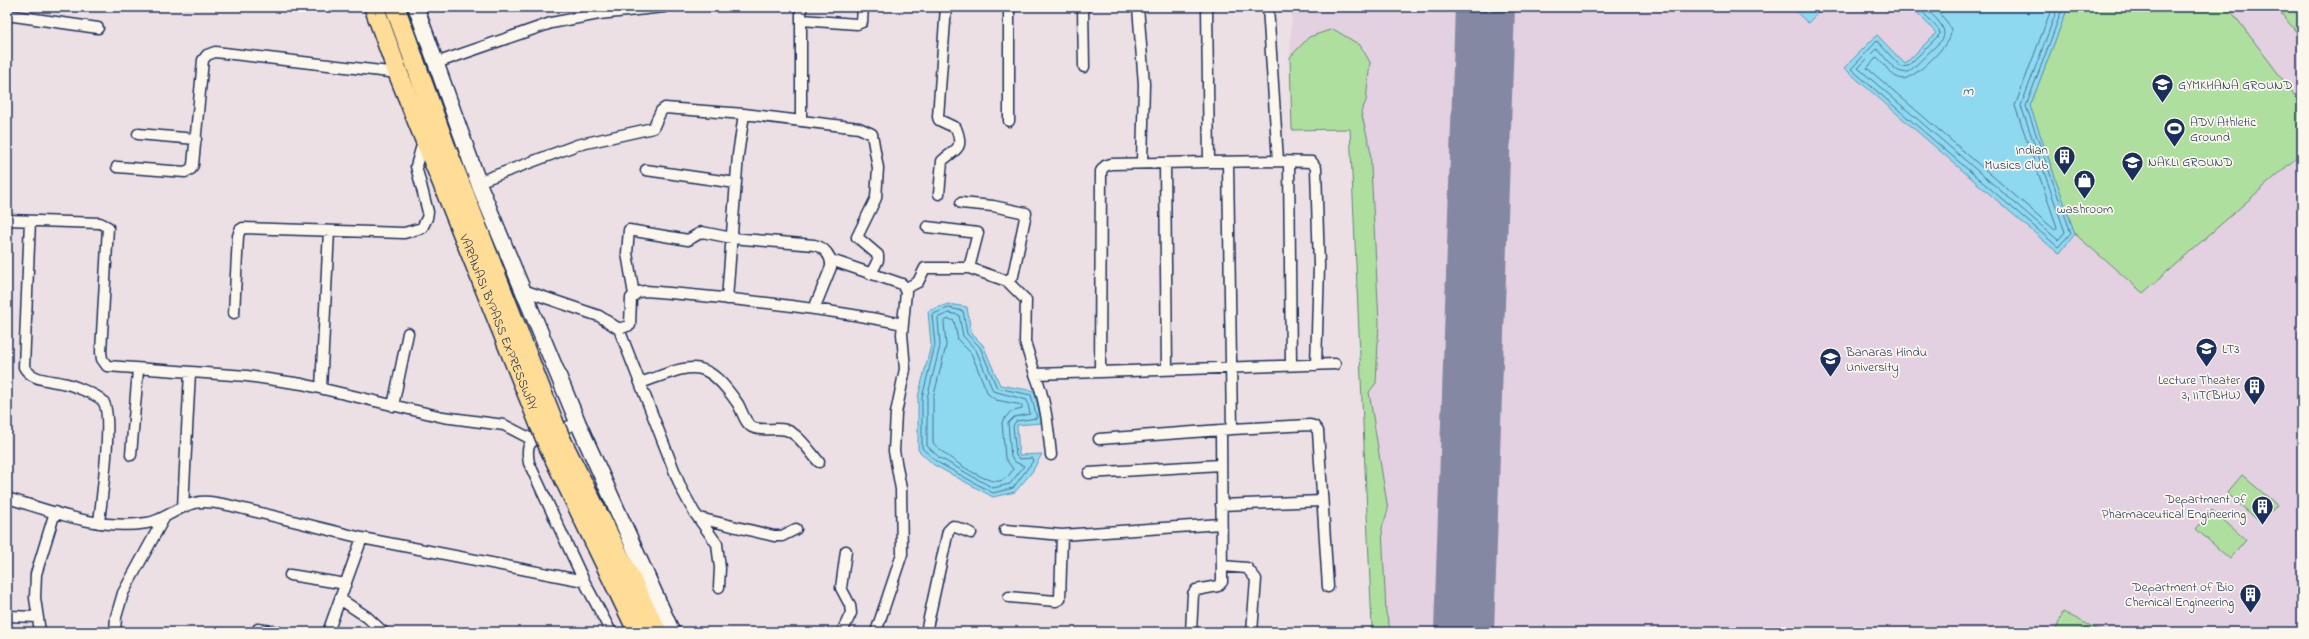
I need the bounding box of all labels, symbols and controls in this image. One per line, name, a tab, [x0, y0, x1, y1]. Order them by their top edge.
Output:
school or university icon: GYMKHANA GROUND	[2149, 72, 2175, 105]
place label: GYMKHANA GROUND	[2178, 76, 2292, 95]
water label: m	[1963, 81, 1974, 102]
place label: ADV Athletic Ground	[2190, 113, 2256, 147]
sports icon: ADV Athletic Ground	[2161, 116, 2187, 149]
place label: Indian Musics Club	[1985, 141, 2048, 175]
building icon: Indian Musics Club	[2051, 144, 2077, 177]
school or university icon: NAKLI GROUND	[2120, 149, 2146, 182]
place label: NAKLI GROUND	[2148, 153, 2233, 172]
shop icon: washroom	[2072, 168, 2098, 201]
place label: washroom	[2057, 200, 2113, 219]
street label: VARANASI BYPASS EXPRESSWAY	[454, 230, 543, 413]
school or university icon: LT3	[2194, 336, 2220, 369]
place label: LT3	[2222, 340, 2240, 359]
place label: Banaras Hindu University	[1845, 343, 1927, 378]
school or university icon: Banaras Hindu University	[1818, 346, 1844, 379]
place label: Lecture Theater 3, IIT(BHU)	[2158, 371, 2241, 405]
building icon: Lecture Theater 3, IIT(BHU)	[2242, 374, 2268, 407]
place label: Department of Pharmaceutical Engineering	[2102, 490, 2247, 525]
building icon: Department of Pharmaceutical Engineering	[2249, 493, 2275, 526]
place label: Department of Bio Chemical Engineering	[2125, 578, 2234, 613]
building icon: Department of Bio Chemical Engineering	[2237, 581, 2263, 614]

